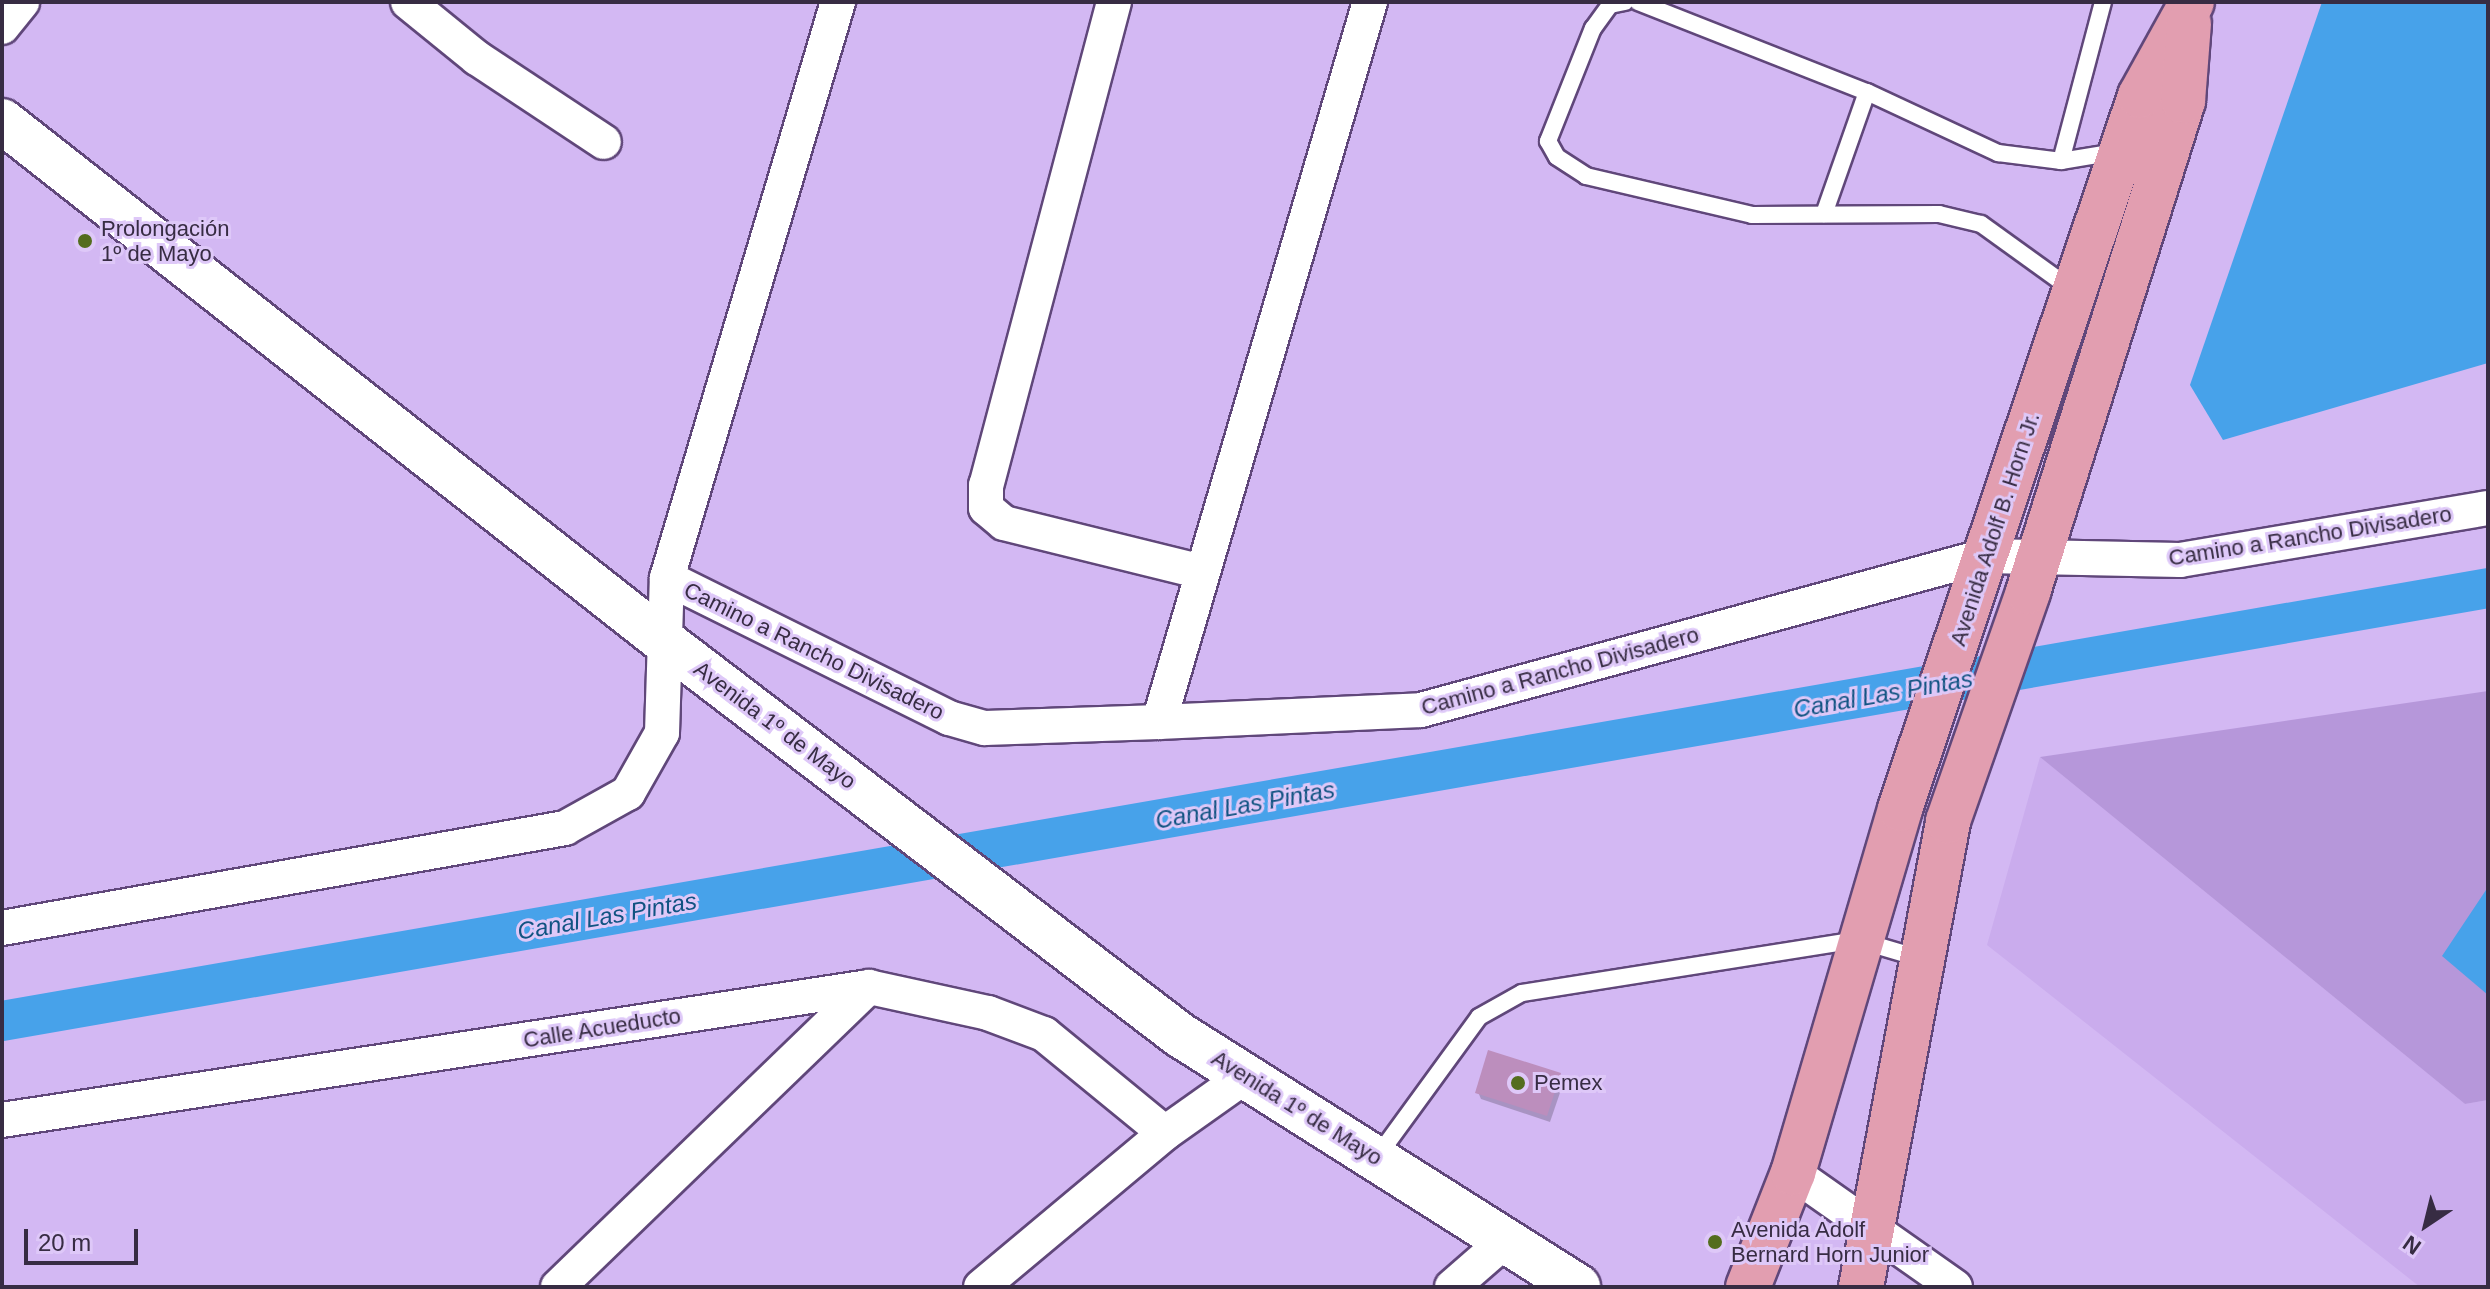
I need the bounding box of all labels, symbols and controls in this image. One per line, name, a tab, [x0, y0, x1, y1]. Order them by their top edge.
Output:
place label: Prolongación 1º de Mayo	[101, 215, 229, 266]
marker: Prolongación 1º de Mayo	[76, 232, 94, 250]
street label: Avenida Adolf B. Horn Jr.	[1945, 408, 2045, 650]
street label: Camino a Rancho Divisadero	[2167, 501, 2453, 571]
street label: Camino a Rancho Divisadero	[680, 576, 948, 726]
street label: Camino a Rancho Divisadero	[1418, 621, 1702, 721]
street label: Avenida 1º de Mayo	[689, 655, 861, 795]
water label: Canal Las Pintas	[1791, 664, 1975, 724]
water label: Canal Las Pintas	[1153, 775, 1337, 835]
water label: Canal Las Pintas	[515, 886, 699, 946]
street label: Calle Acueducto	[521, 1002, 683, 1054]
street label: Avenida 1º de Mayo	[1207, 1045, 1387, 1171]
place label: Pemex	[1534, 1070, 1602, 1096]
marker: Pemex	[1509, 1074, 1527, 1092]
north arrow	[2386, 1185, 2466, 1265]
scale bar	[28, 1213, 142, 1263]
place label: Avenida Adolf Bernard Horn Junior	[1731, 1216, 1929, 1268]
text: 20 m	[38, 1229, 91, 1256]
text: N	[2398, 1230, 2426, 1260]
marker: Avenida Adolf Bernard Horn Junior	[1706, 1233, 1724, 1251]

